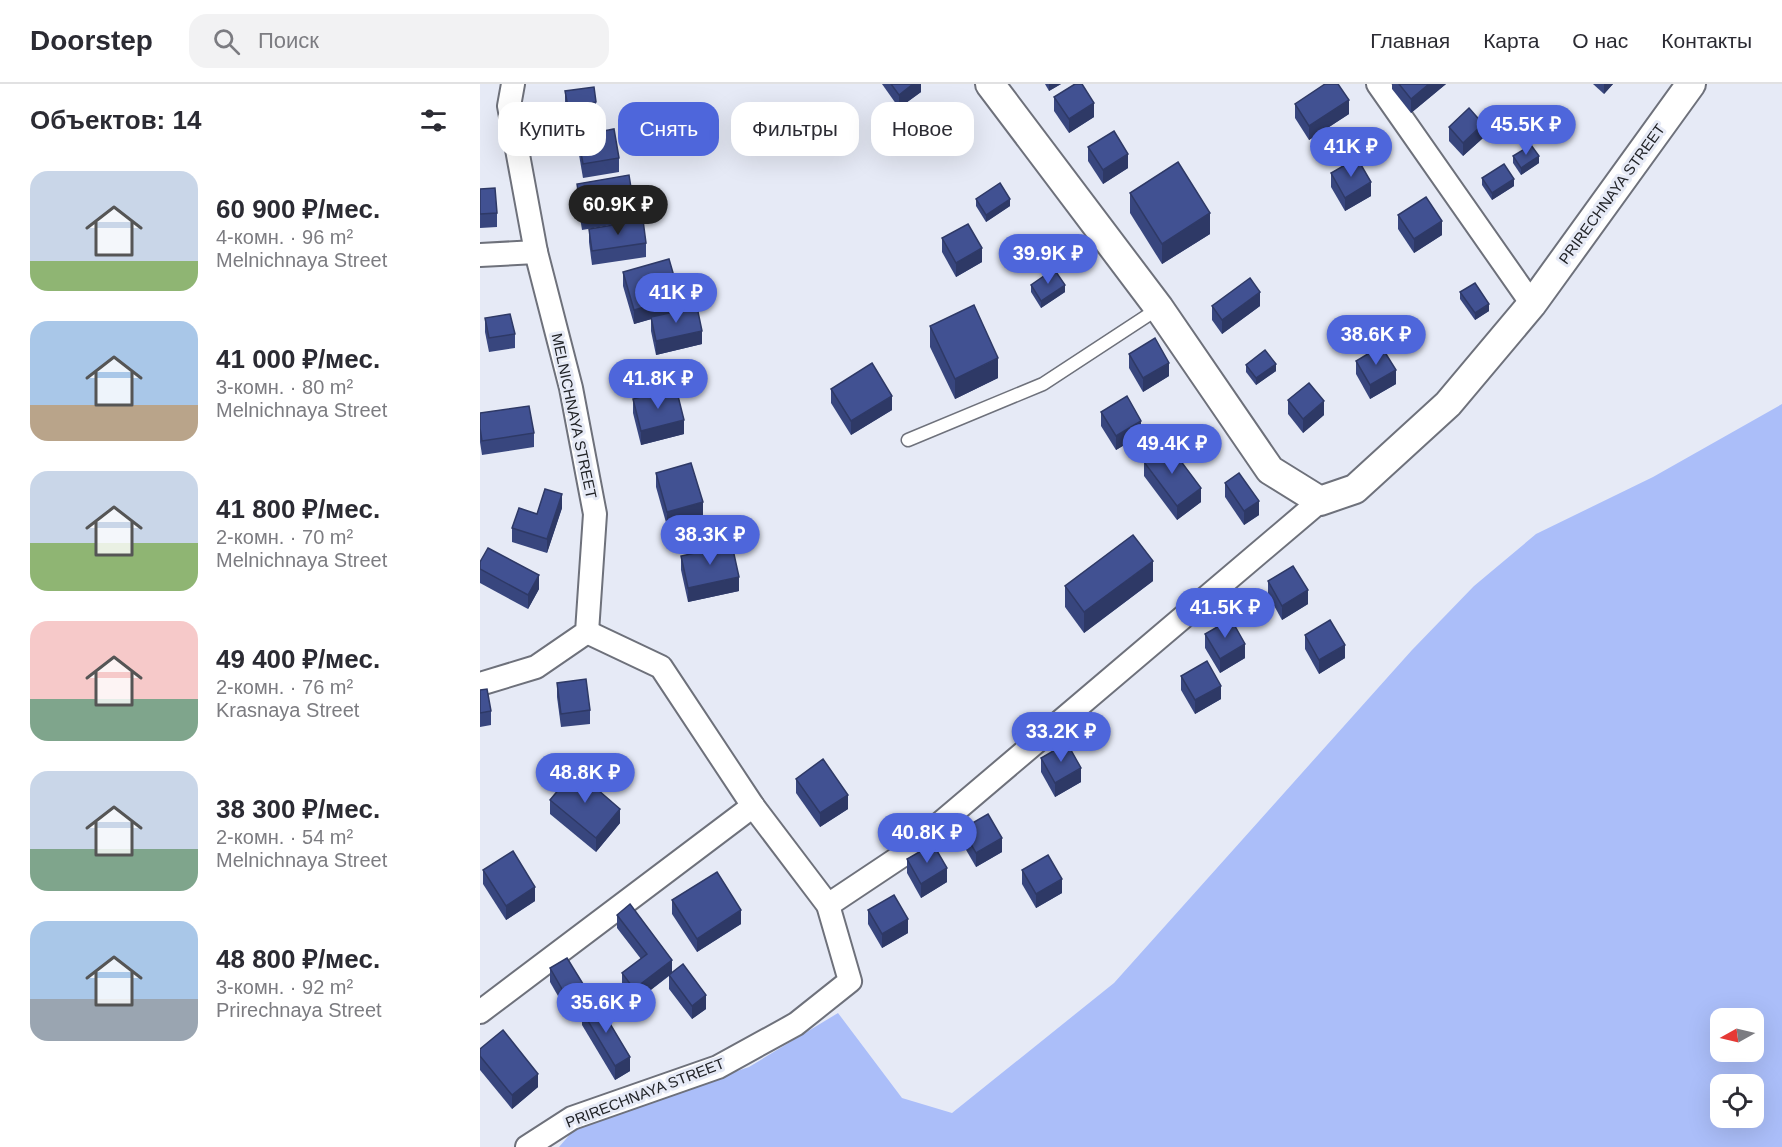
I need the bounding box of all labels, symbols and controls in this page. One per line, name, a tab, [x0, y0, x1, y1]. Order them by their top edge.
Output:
search box	[189, 14, 609, 68]
text: Doorstep	[30, 25, 153, 56]
icon: search	[210, 25, 243, 58]
text: Поиск	[258, 28, 319, 53]
text: Главная	[1370, 29, 1450, 52]
text: Карта	[1483, 29, 1539, 52]
text: О нас	[1572, 29, 1628, 52]
text: Контакты	[1661, 29, 1752, 52]
chip: Купить	[498, 102, 606, 156]
chip: Снять	[618, 102, 719, 156]
chip: Фильтры	[731, 102, 859, 156]
chip: Новое	[871, 102, 974, 156]
icon: filters	[417, 104, 450, 137]
text: Объектов: 14	[30, 105, 201, 135]
pin: 45.5K ₽	[1471, 105, 1581, 156]
text: 45.5K ₽	[1491, 113, 1561, 135]
street label: PRIRECHNAYA STREET	[1555, 120, 1668, 267]
pin: 41K ₽	[1309, 127, 1393, 178]
text: 41K ₽	[1324, 135, 1378, 157]
pin: 60.9K ₽	[563, 185, 673, 236]
text: 60.9K ₽	[583, 193, 653, 215]
text: 60 900 ₽/мес.	[216, 194, 380, 224]
icon: home	[78, 195, 150, 267]
text: 4-комн. · 96 m²	[216, 226, 353, 248]
pin: 39.9K ₽	[993, 234, 1103, 285]
text: 39.9K ₽	[1013, 242, 1083, 264]
text: Melnichnaya Street	[216, 249, 387, 271]
pin: 41K ₽	[634, 273, 718, 324]
text: 41K ₽	[649, 281, 703, 303]
pin: 38.6K ₽	[1321, 315, 1431, 366]
text: 38.6K ₽	[1341, 323, 1411, 345]
street label: MELNICHNAYA STREET	[549, 332, 600, 500]
text: 41 000 ₽/мес.	[216, 344, 380, 374]
icon: home	[78, 345, 150, 417]
pin: 41.8K ₽	[603, 359, 713, 410]
text: 41.8K ₽	[623, 367, 693, 389]
text: 3-комн. · 80 m²	[216, 376, 353, 398]
text: Melnichnaya Street	[216, 399, 387, 421]
pin: 49.4K ₽	[1117, 424, 1227, 475]
text: 49.4K ₽	[1137, 432, 1207, 454]
text: 41 800 ₽/мес.	[216, 494, 380, 524]
icon: home	[78, 495, 150, 567]
pin: 38.3K ₽	[655, 515, 765, 566]
text: 38.3K ₽	[675, 523, 745, 545]
text: 2-комн. · 70 m²	[216, 526, 353, 548]
text: Melnichnaya Street	[216, 549, 387, 571]
pin: 41.5K ₽	[1170, 588, 1280, 639]
text: 41.5K ₽	[1190, 596, 1260, 618]
text: 49 400 ₽/мес.	[216, 644, 380, 674]
icon: home	[78, 645, 150, 717]
text: 2-комн. · 76 m²	[216, 676, 353, 698]
text: Krasnaya Street	[216, 699, 359, 721]
pin: 33.2K ₽	[1006, 712, 1116, 763]
text: 33.2K ₽	[1026, 720, 1096, 742]
pin: 48.8K ₽	[530, 753, 640, 804]
text: 48.8K ₽	[550, 761, 620, 783]
text: 38 300 ₽/мес.	[216, 794, 380, 824]
icon: home	[78, 795, 150, 867]
pin: 40.8K ₽	[872, 813, 982, 864]
text: 40.8K ₽	[892, 821, 962, 843]
text: 2-комн. · 54 m²	[216, 826, 353, 848]
text: Melnichnaya Street	[216, 849, 387, 871]
text: 48 800 ₽/мес.	[216, 944, 380, 974]
icon: home	[78, 945, 150, 1017]
text: 3-комн. · 92 m²	[216, 976, 353, 998]
pin: 35.6K ₽	[551, 983, 661, 1034]
text: 35.6K ₽	[571, 991, 641, 1013]
text: Prirechnaya Street	[216, 999, 382, 1021]
north arrow	[1710, 1008, 1764, 1062]
map controls	[1710, 1008, 1764, 1128]
street label: PRIRECHNAYA STREET	[563, 1054, 727, 1131]
button: locate	[1710, 1074, 1764, 1128]

